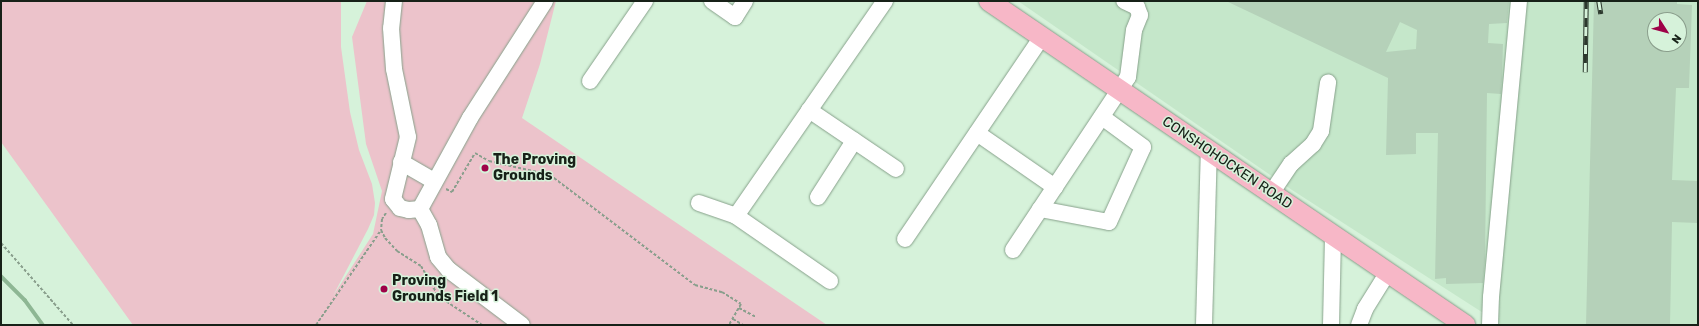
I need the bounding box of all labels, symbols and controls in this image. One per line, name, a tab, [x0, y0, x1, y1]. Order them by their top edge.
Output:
north arrow	[1647, 12, 1687, 52]
text: N	[1669, 32, 1684, 46]
street label: CONSHOHOCKEN ROAD	[1159, 113, 1295, 213]
place label: The Proving Grounds	[493, 152, 576, 184]
marker: The Proving Grounds	[480, 163, 490, 173]
place label: Proving Grounds Field 1	[392, 273, 498, 306]
marker: Proving Grounds Field 1	[379, 284, 389, 294]

